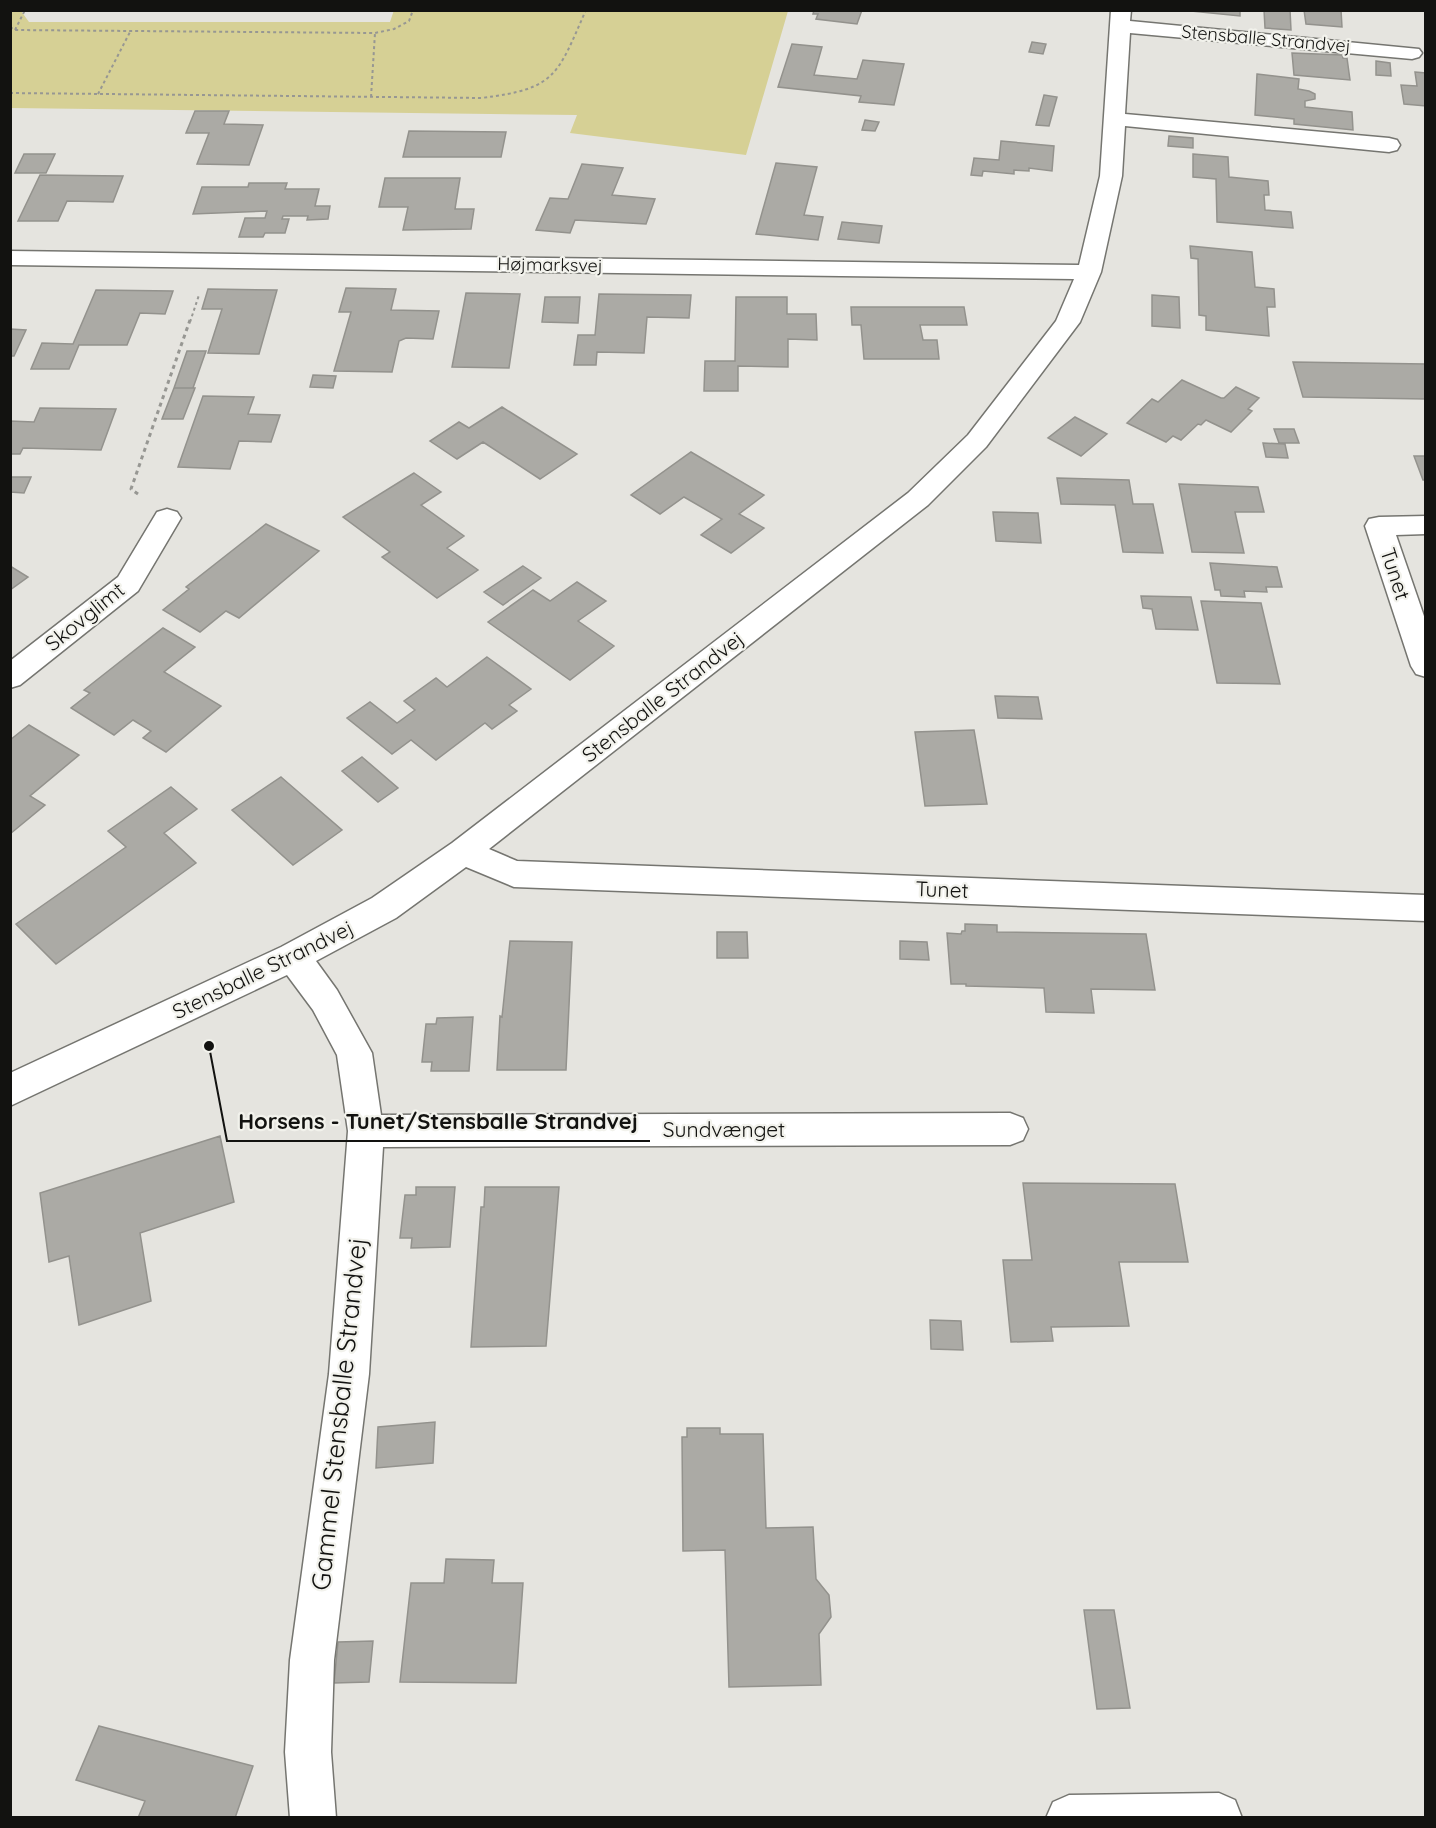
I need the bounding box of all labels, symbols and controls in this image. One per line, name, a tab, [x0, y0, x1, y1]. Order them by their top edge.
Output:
street label: Stensballe Strandvej	[1180, 20, 1352, 57]
street label: Højmarksvej	[497, 252, 603, 277]
street label: Tunet	[1375, 544, 1417, 603]
street label: Skovglimt	[39, 576, 129, 656]
street label: Stensballe Strandvej	[576, 625, 748, 767]
street label: Tunet	[915, 875, 969, 903]
street label: Stensballe Strandvej	[168, 914, 357, 1024]
callout: Horsens - Tunet/Stensballe Strandvej	[227, 1101, 650, 1141]
text: Horsens - Tunet/Stensballe Strandvej	[238, 1107, 638, 1135]
street label: Sundvænget	[663, 1116, 785, 1142]
street label: Gammel Stensballe Strandvej	[304, 1236, 373, 1592]

